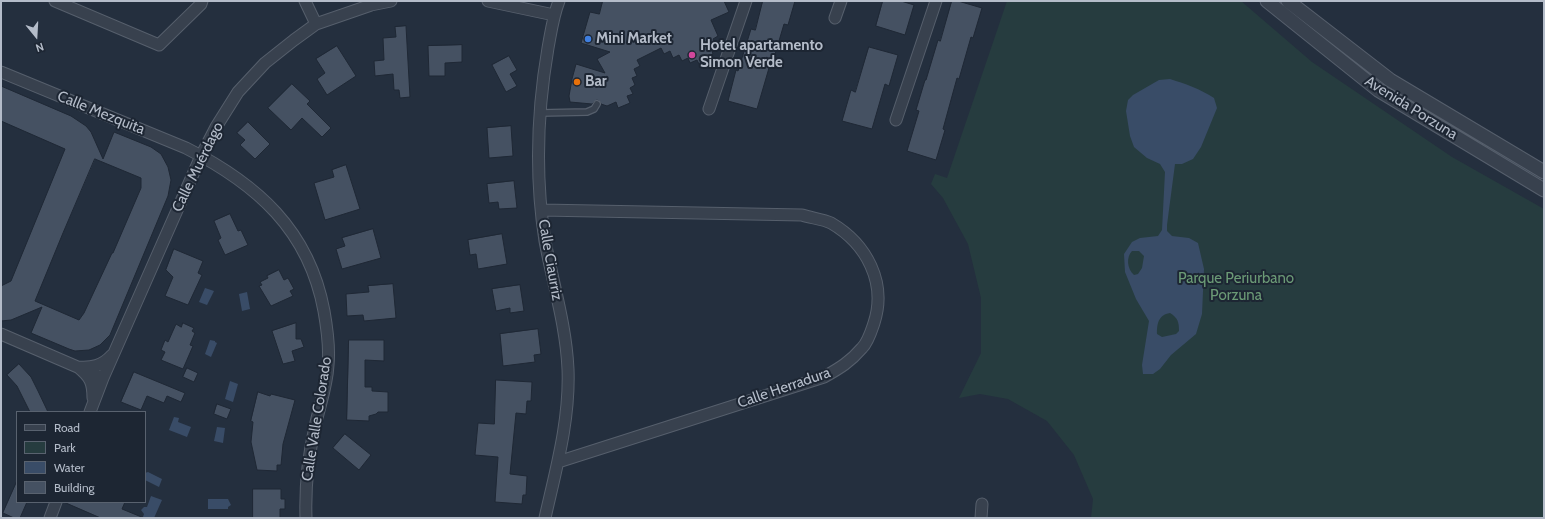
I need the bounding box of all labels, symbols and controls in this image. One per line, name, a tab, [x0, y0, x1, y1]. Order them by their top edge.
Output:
north arrow	[16, 16, 56, 56]
place label: Mini Market	[596, 30, 672, 48]
marker: Mini Market	[583, 34, 593, 44]
place label: Hotel apartamento Simon Verde	[700, 37, 823, 72]
text: N	[34, 40, 46, 55]
marker: Hotel apartamento Simon Verde	[687, 50, 697, 60]
street label: Avenida Porzuna	[1361, 72, 1461, 144]
place label: Bar	[585, 73, 607, 91]
marker: Bar	[572, 77, 582, 87]
street label: Calle Mezquita	[55, 87, 147, 139]
street label: Calle Muérdago	[168, 119, 228, 215]
street label: Calle Ciaurriz	[534, 218, 566, 302]
park label: Parque Periurbano Porzuna	[1178, 270, 1294, 305]
street label: Calle Valle Colorado	[298, 356, 336, 482]
street label: Calle Herradura	[735, 364, 833, 412]
legend	[16, 411, 146, 503]
text: Road	[54, 420, 80, 435]
text: Park	[54, 440, 76, 455]
text: Water	[54, 460, 84, 475]
text: Building	[54, 480, 95, 495]

